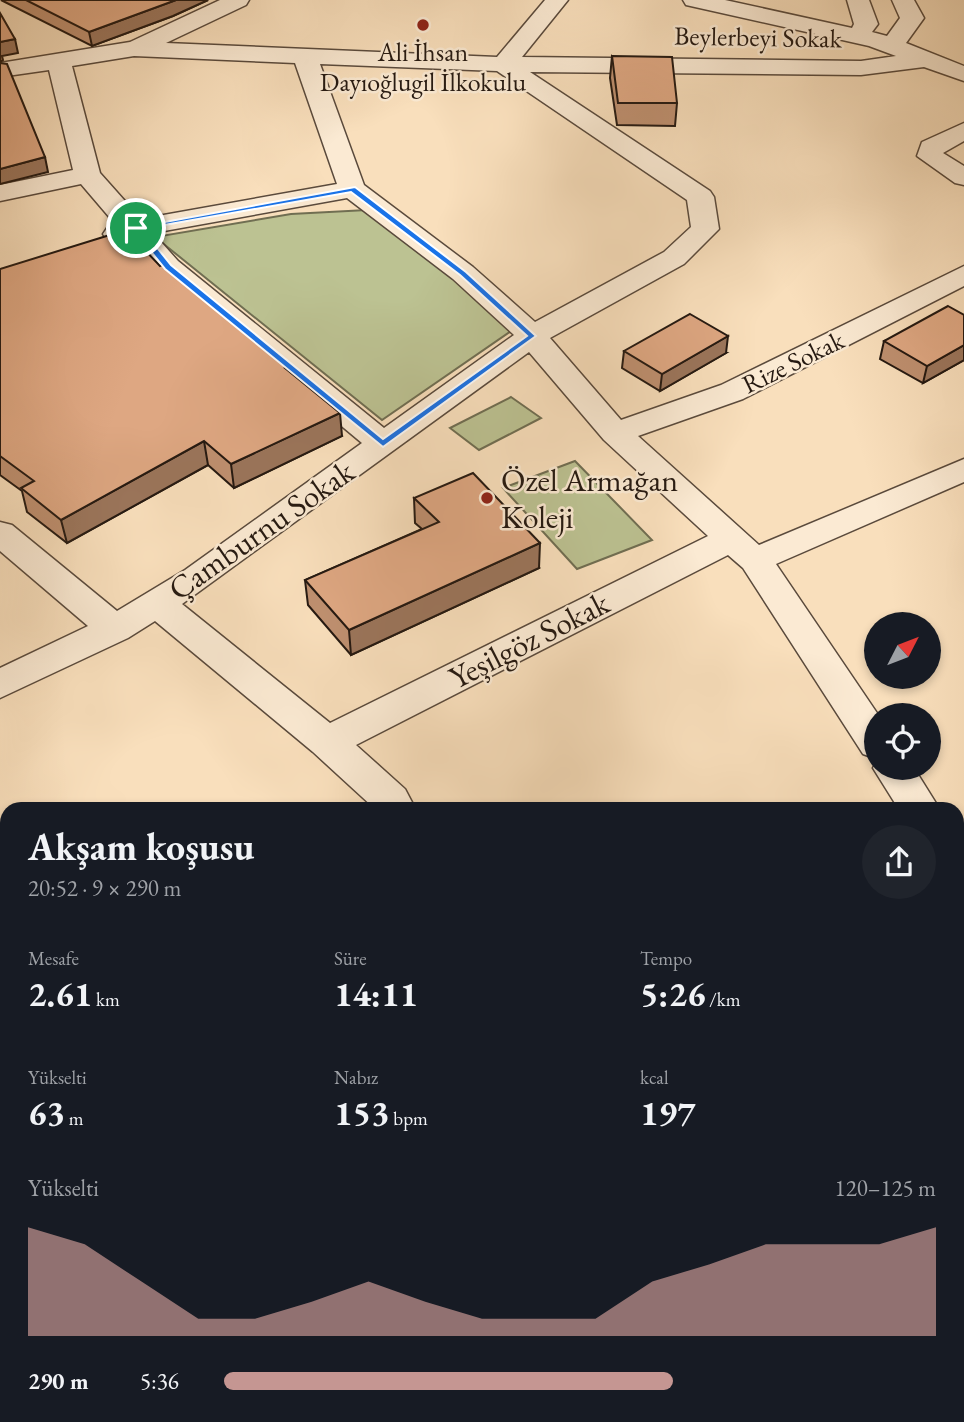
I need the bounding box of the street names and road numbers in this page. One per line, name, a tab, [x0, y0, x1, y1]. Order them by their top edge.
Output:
street label: Beylerbeyi Sokak	[674, 19, 843, 55]
street label: Rize Sokak	[736, 322, 850, 401]
street label: Çamburnu Sokak	[160, 450, 363, 610]
street label: Yeşilgöz Sokak	[442, 581, 617, 698]

